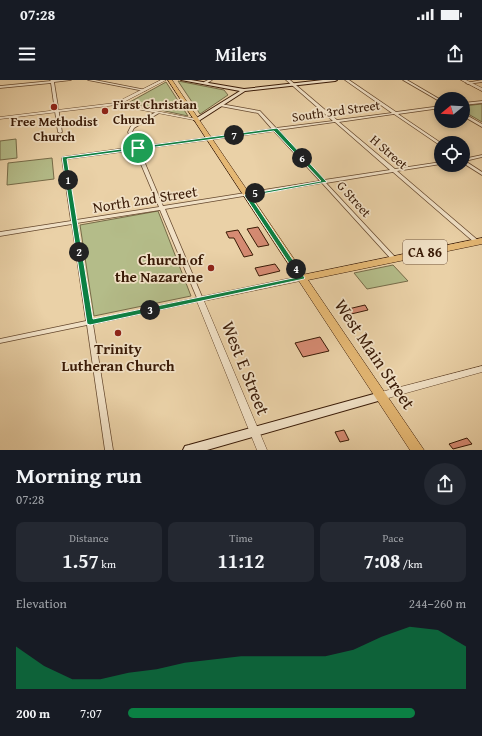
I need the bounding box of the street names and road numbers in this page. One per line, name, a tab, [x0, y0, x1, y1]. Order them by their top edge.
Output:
street label: South 3rd Street	[291, 95, 382, 127]
street label: H Street	[366, 130, 412, 174]
street label: G Street	[332, 177, 376, 222]
street label: North 2nd Street	[91, 180, 199, 218]
road number: CA 86	[403, 240, 447, 264]
street label: West Main Street	[328, 293, 422, 415]
street label: West E Street	[215, 317, 277, 420]

